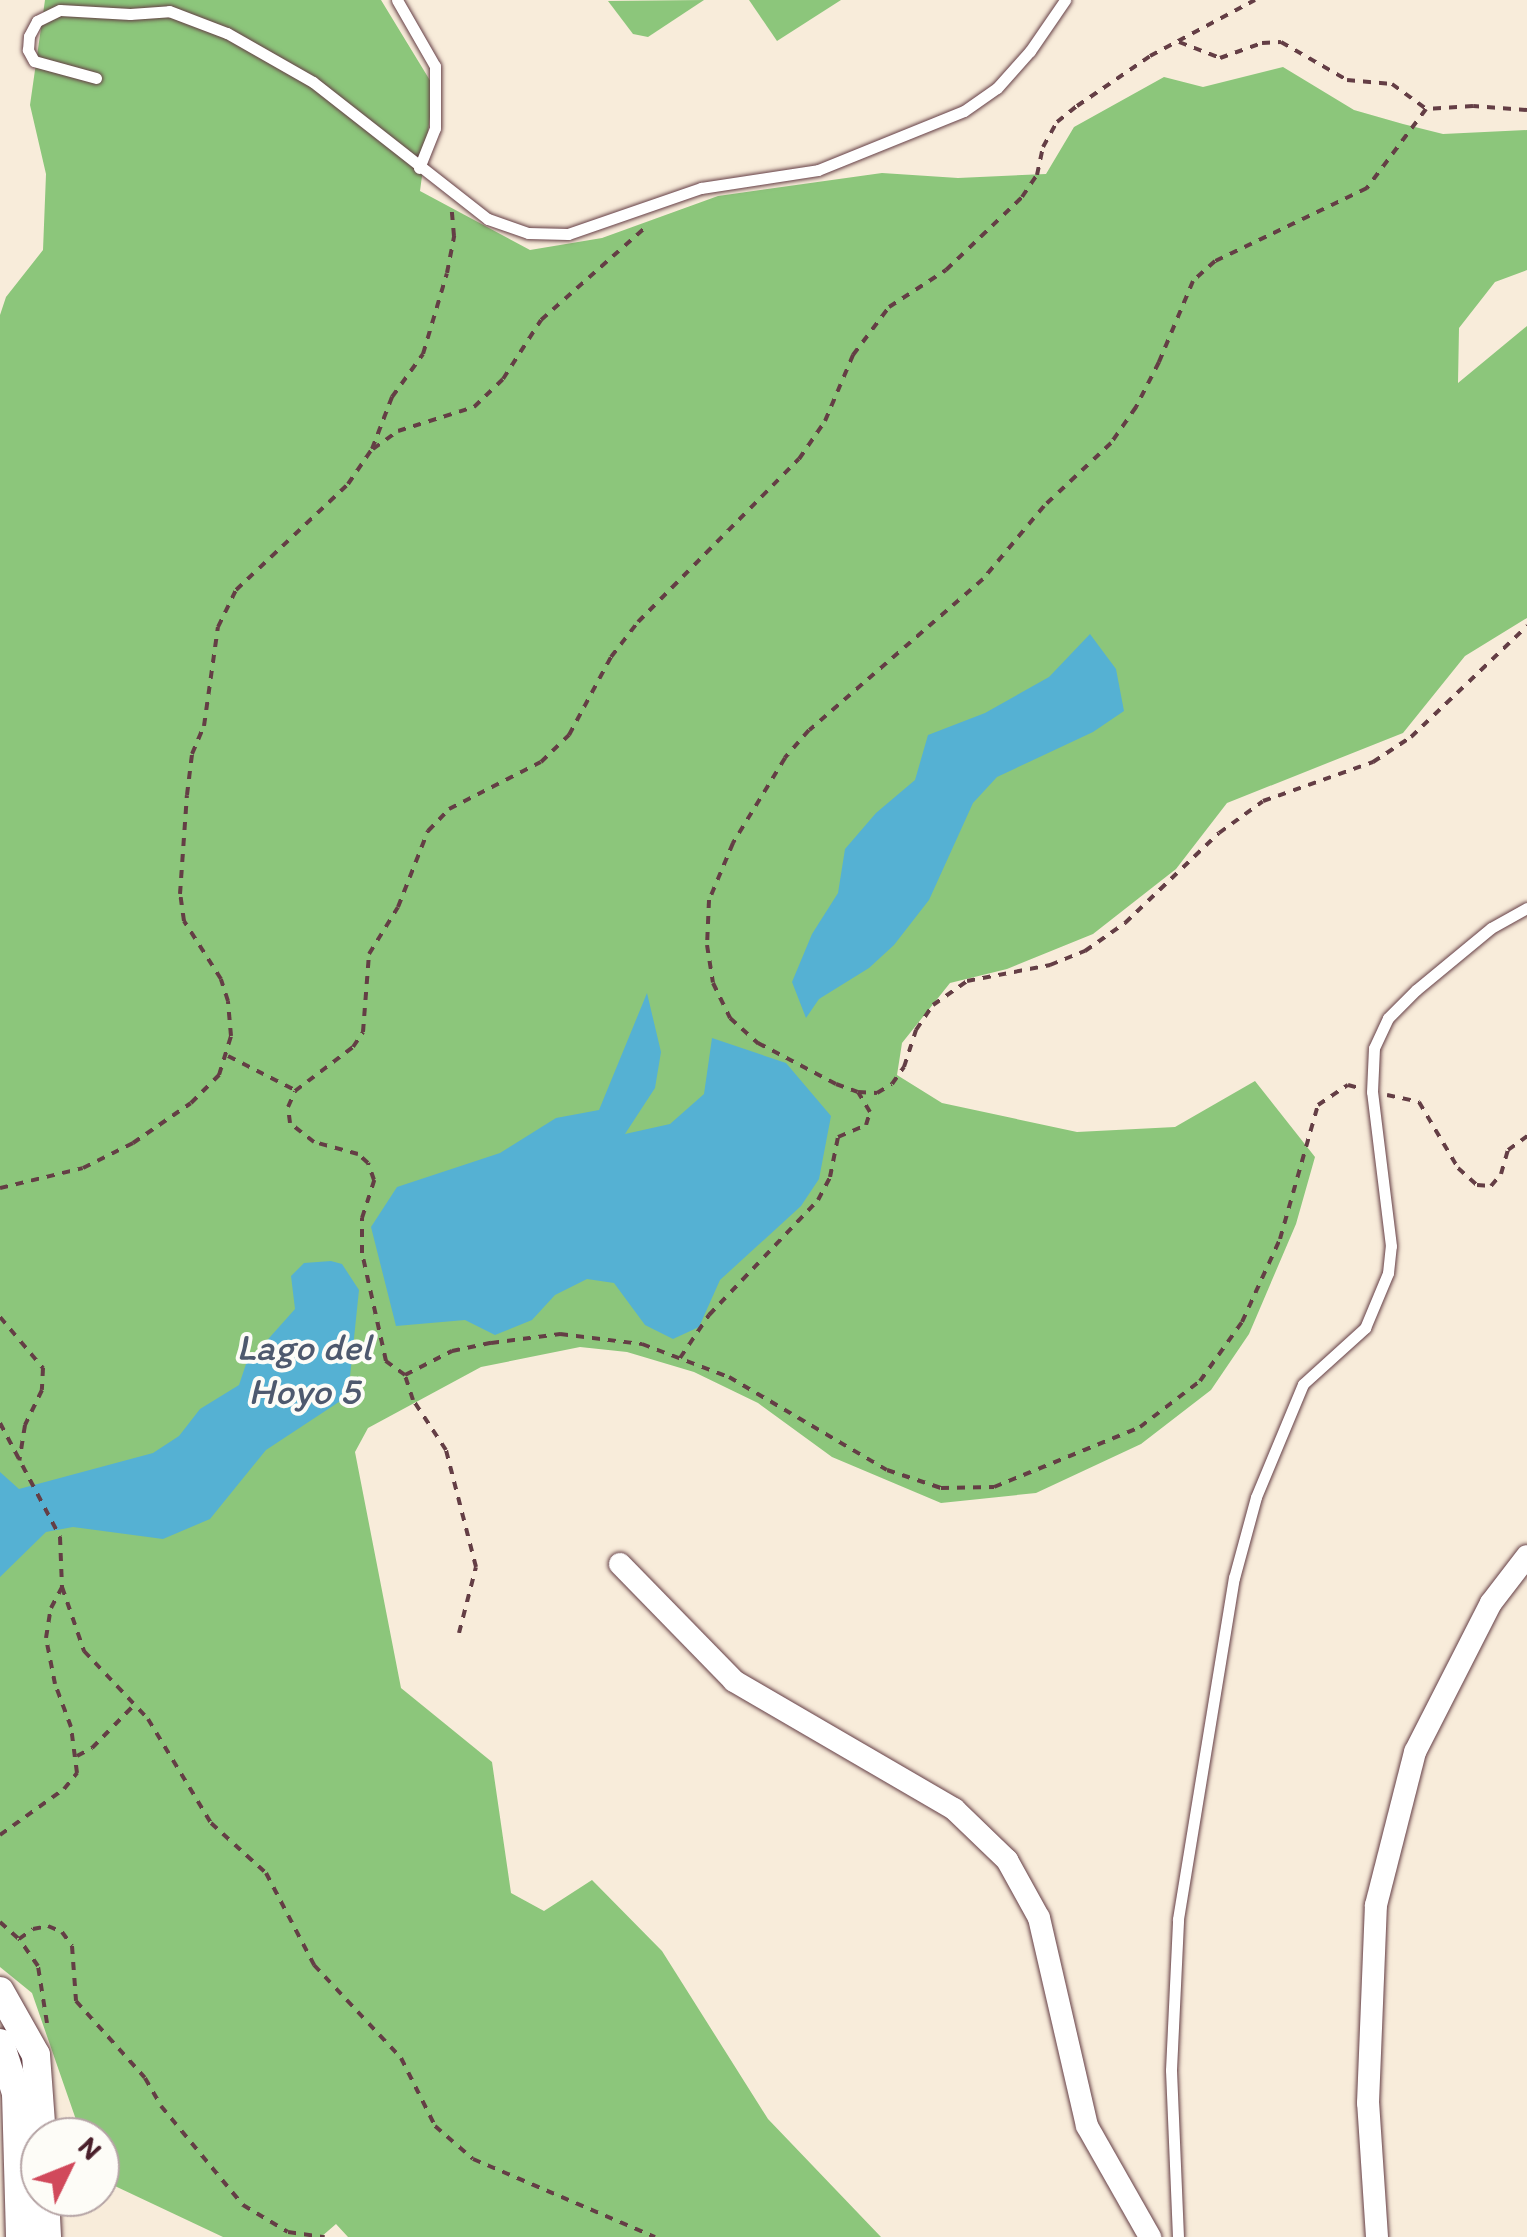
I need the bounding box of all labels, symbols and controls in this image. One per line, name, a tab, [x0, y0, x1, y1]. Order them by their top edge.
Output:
water label: Lago del Hoyo 5	[236, 1325, 372, 1415]
north arrow	[20, 2117, 120, 2217]
text: N	[72, 2129, 109, 2166]

